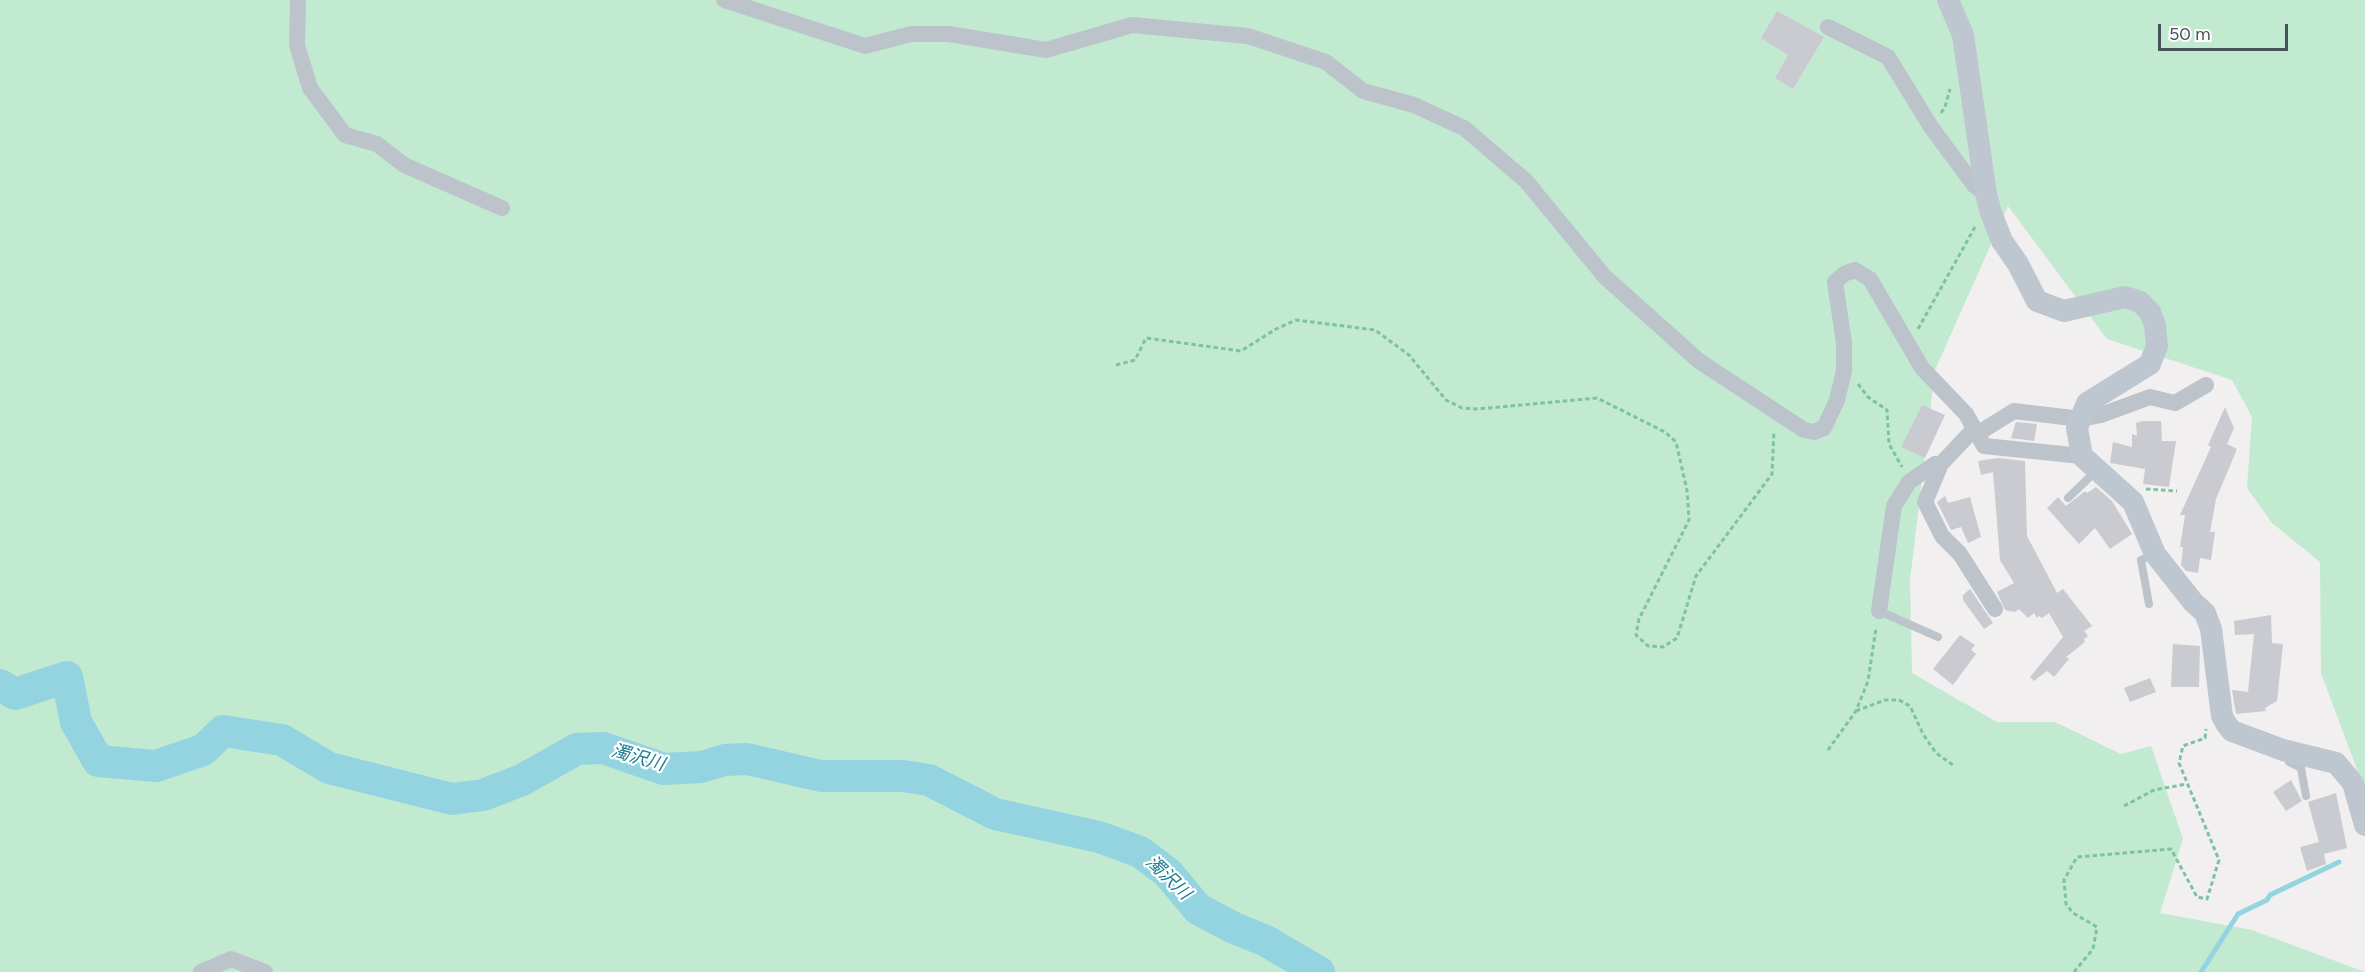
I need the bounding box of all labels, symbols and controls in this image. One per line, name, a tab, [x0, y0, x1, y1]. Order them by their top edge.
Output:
scale bar	[2161, 12, 2292, 50]
text: 50 m	[2169, 23, 2211, 45]
water label: 濁沢川	[609, 740, 667, 776]
water label: 濁沢川	[1141, 851, 1195, 905]

